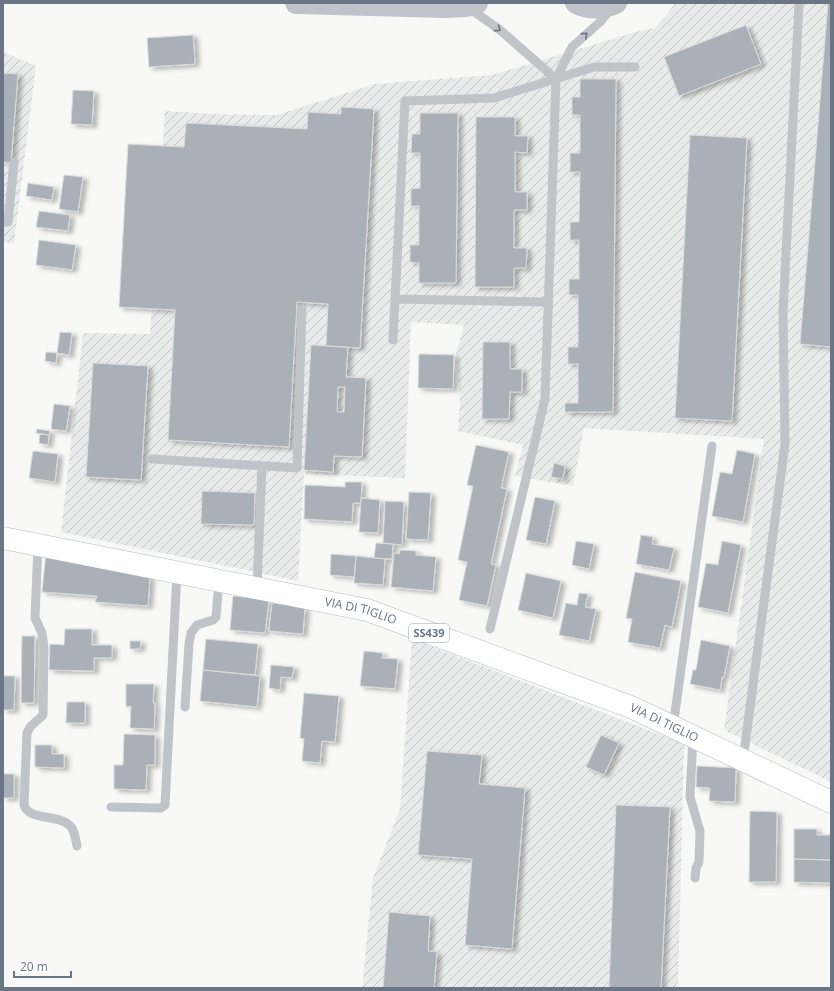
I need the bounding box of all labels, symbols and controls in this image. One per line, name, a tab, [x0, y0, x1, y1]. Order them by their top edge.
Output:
one-way arrow	[494, 24, 501, 31]
one-way arrow	[580, 33, 587, 40]
street label: VIA DI TIGLIO	[323, 593, 399, 628]
road number: SS439	[409, 624, 449, 642]
street label: VIA DI TIGLIO	[627, 699, 701, 746]
scale bar	[14, 953, 71, 979]
text: 20 m	[20, 958, 48, 975]

